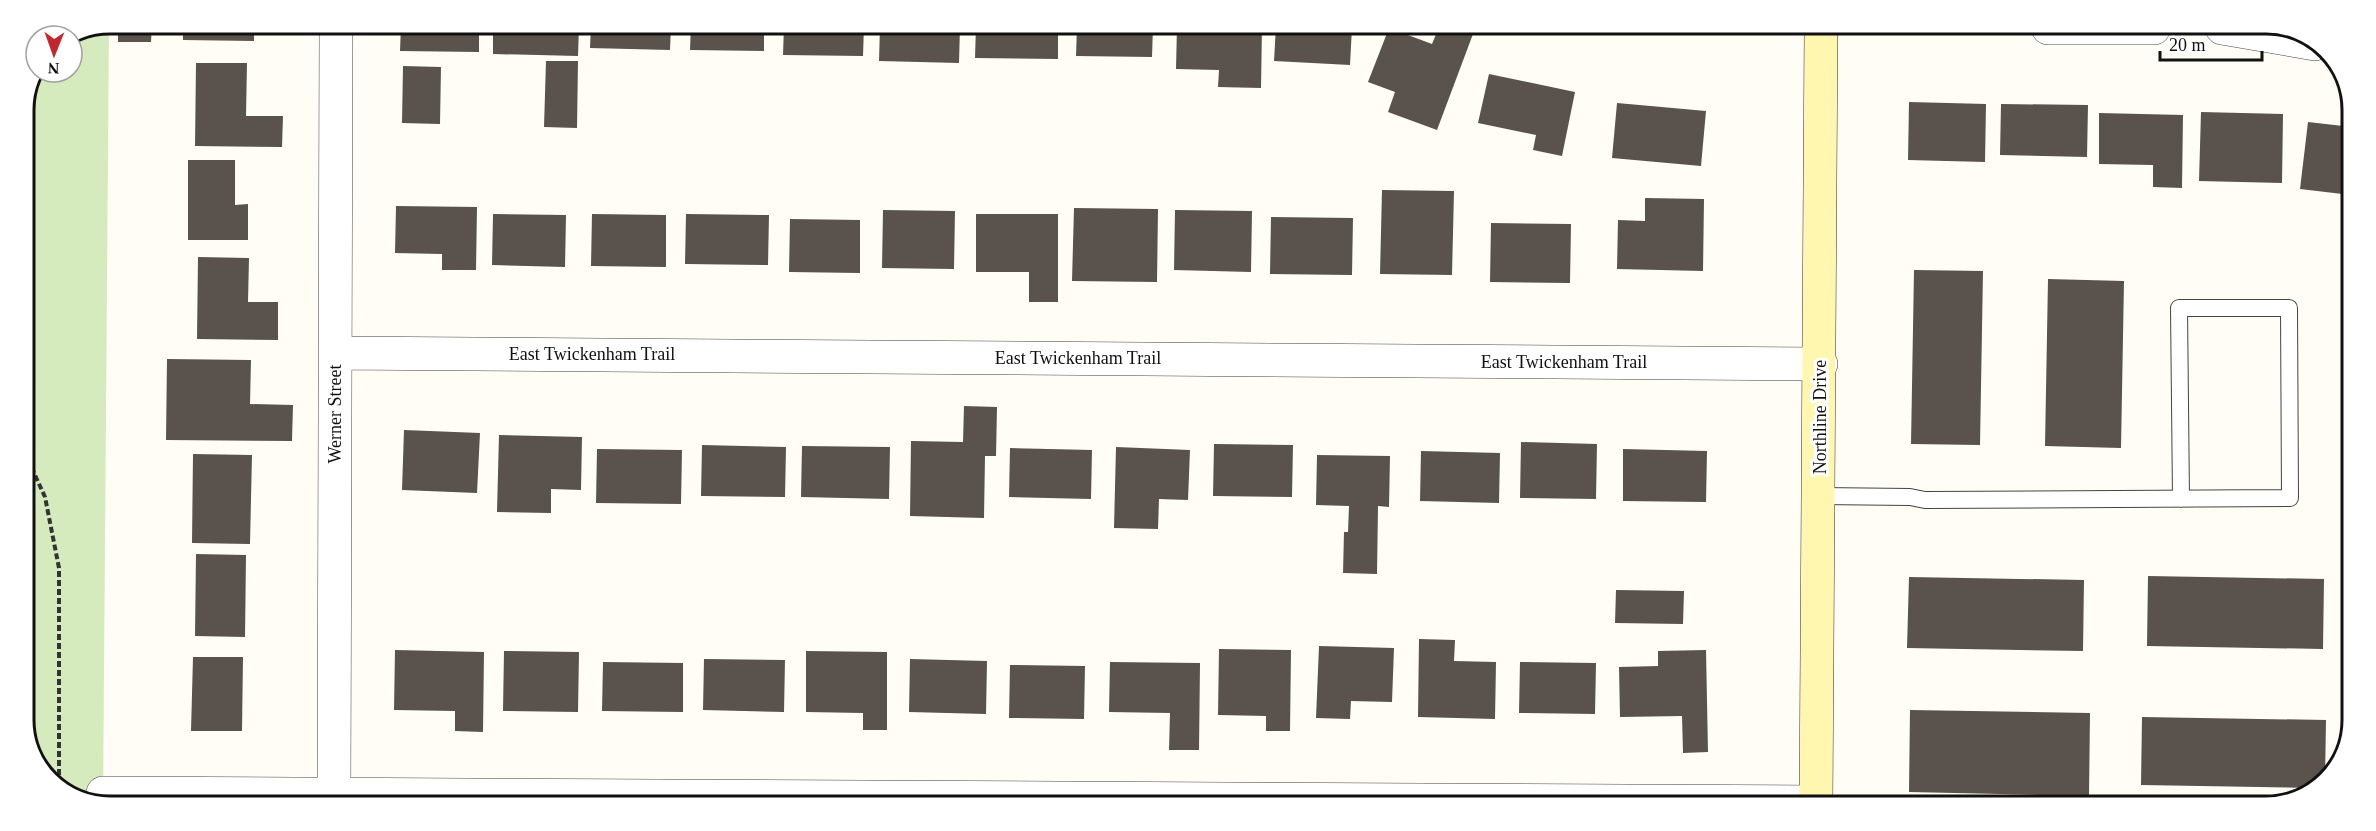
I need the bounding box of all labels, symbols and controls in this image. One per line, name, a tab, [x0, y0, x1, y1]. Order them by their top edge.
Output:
north arrow	[24, 24, 84, 84]
scale bar	[2160, 24, 2262, 62]
text: 20 m	[2169, 35, 2206, 55]
text: N	[47, 60, 60, 77]
street label: East Twickenham Trail	[509, 344, 675, 364]
street label: East Twickenham Trail	[995, 348, 1161, 368]
street label: East Twickenham Trail	[1481, 352, 1647, 372]
street label: Northline Drive	[1810, 360, 1830, 474]
street label: Werner Street	[325, 365, 345, 464]

